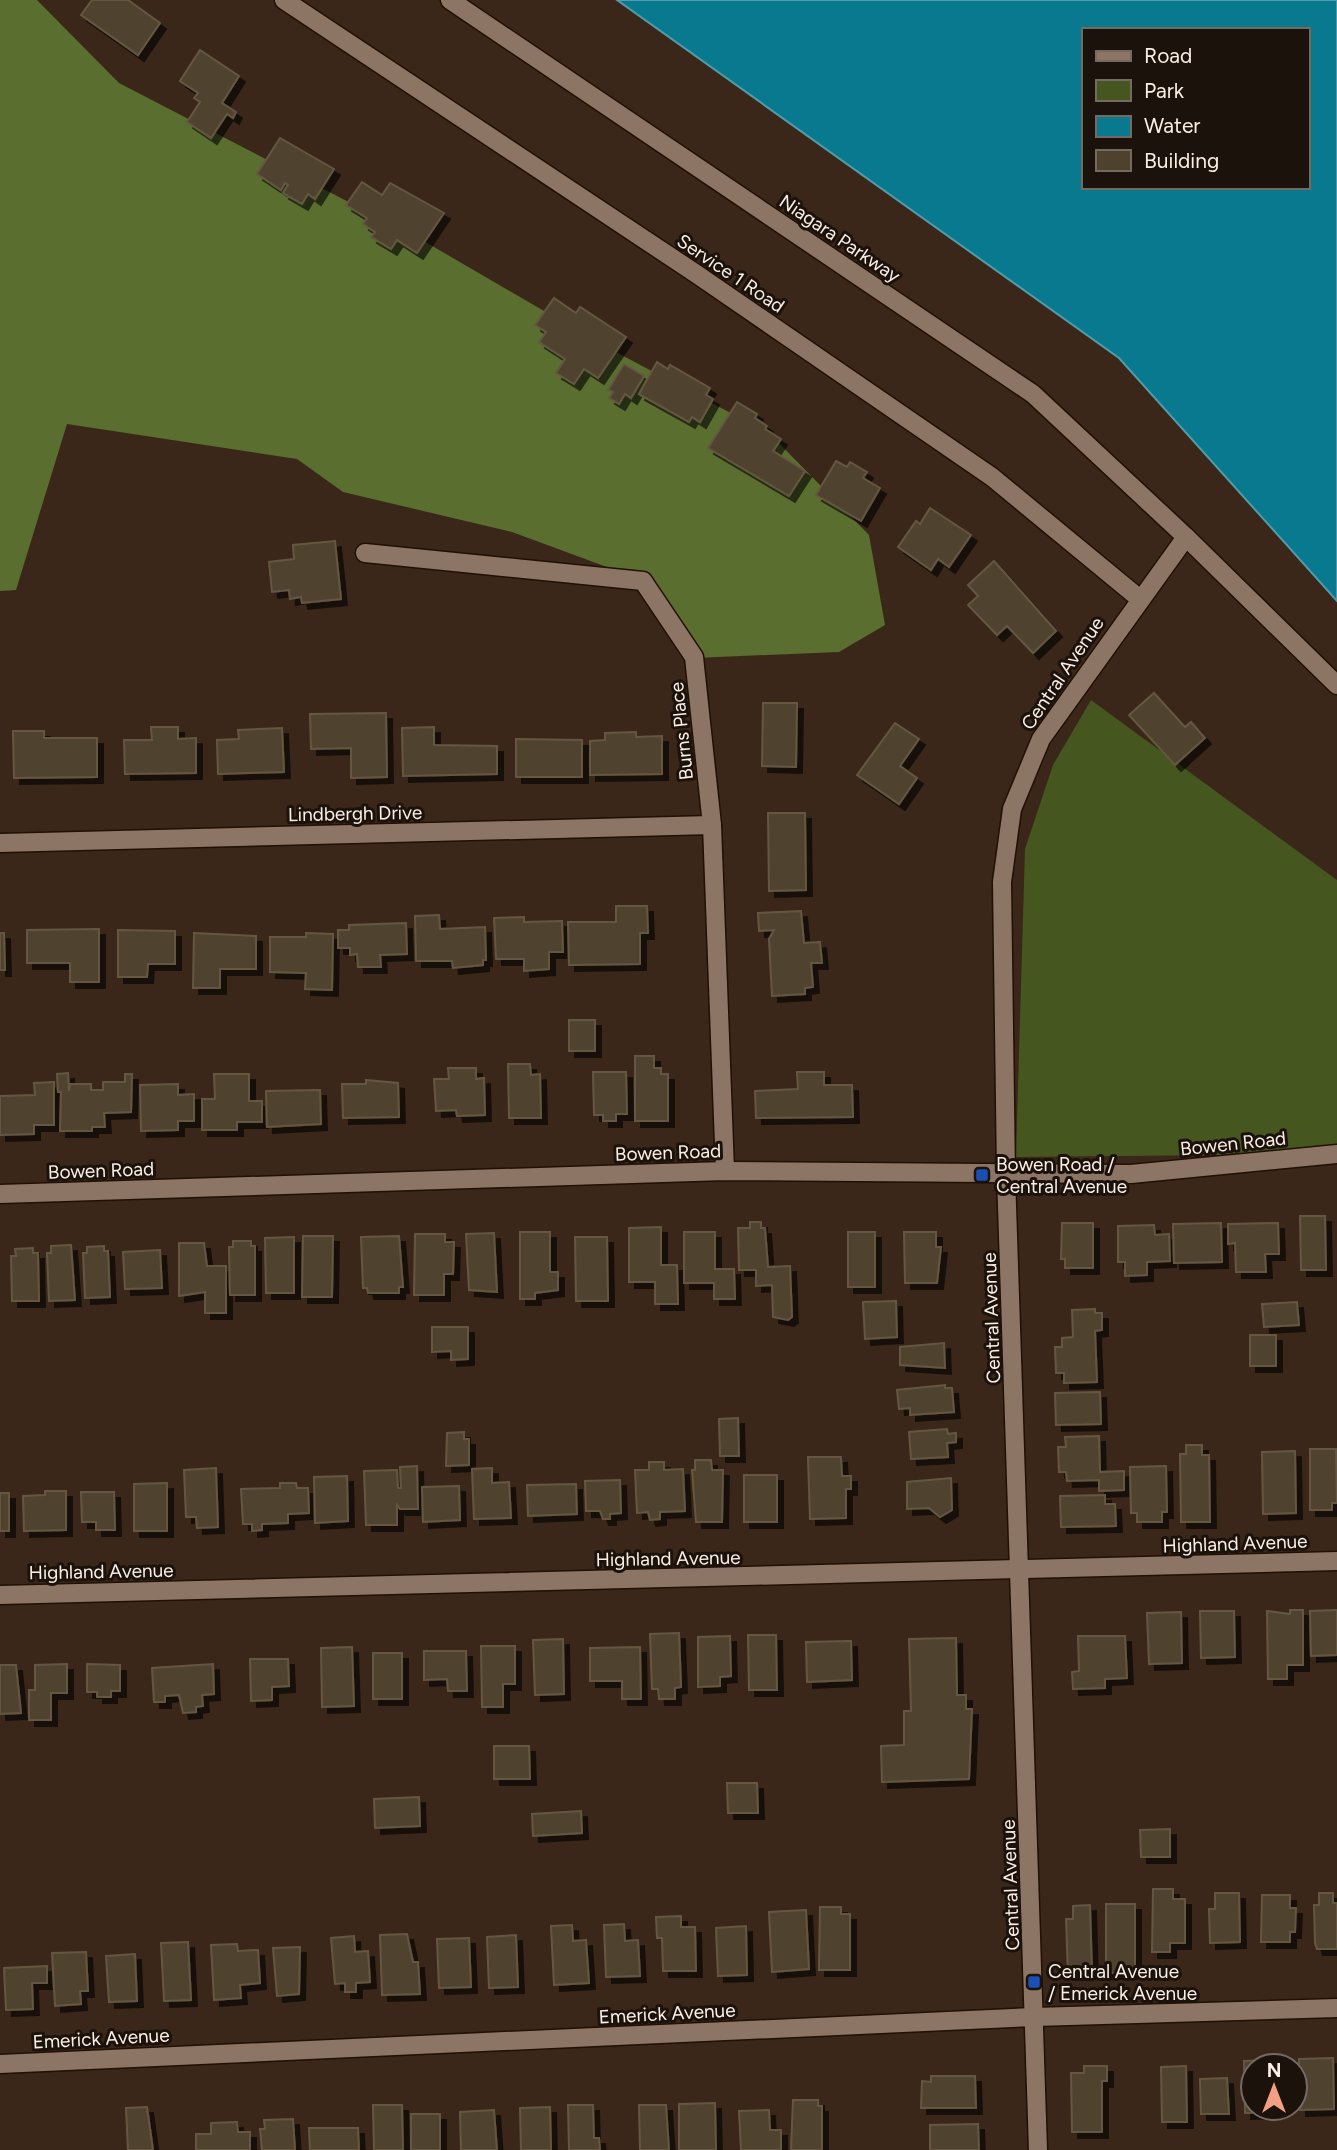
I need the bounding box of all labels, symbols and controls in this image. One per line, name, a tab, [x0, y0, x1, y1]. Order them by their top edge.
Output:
legend	[1082, 28, 1309, 189]
text: Road	[1144, 43, 1192, 68]
text: Park	[1144, 78, 1185, 103]
text: Water	[1144, 113, 1200, 138]
text: Building	[1144, 148, 1219, 173]
street label: Niagara Parkway	[775, 190, 905, 287]
street label: Service 1 Road	[673, 229, 789, 318]
street label: Central Avenue	[1016, 613, 1109, 734]
street label: Burns Place	[665, 681, 698, 781]
street label: Lindbergh Drive	[288, 801, 422, 826]
street label: Bowen Road	[1179, 1126, 1287, 1160]
street label: Bowen Road	[614, 1139, 722, 1166]
place label: Bowen Road / Central Avenue	[996, 1153, 1127, 1198]
street label: Bowen Road	[47, 1157, 155, 1184]
marker: Bowen Road / Central Avenue	[974, 1167, 990, 1183]
street label: Central Avenue	[978, 1252, 1005, 1384]
street label: Highland Avenue	[1162, 1529, 1308, 1558]
street label: Highland Avenue	[595, 1546, 741, 1571]
street label: Highland Avenue	[28, 1559, 174, 1584]
street label: Central Avenue	[997, 1819, 1024, 1951]
place label: Central Avenue / Emerick Avenue	[1048, 1960, 1197, 2005]
marker: Central Avenue / Emerick Avenue	[1026, 1974, 1042, 1990]
street label: Emerick Avenue	[598, 1998, 736, 2029]
street label: Emerick Avenue	[32, 2023, 170, 2054]
north arrow	[1239, 2052, 1309, 2122]
text: N	[1267, 2059, 1281, 2082]

